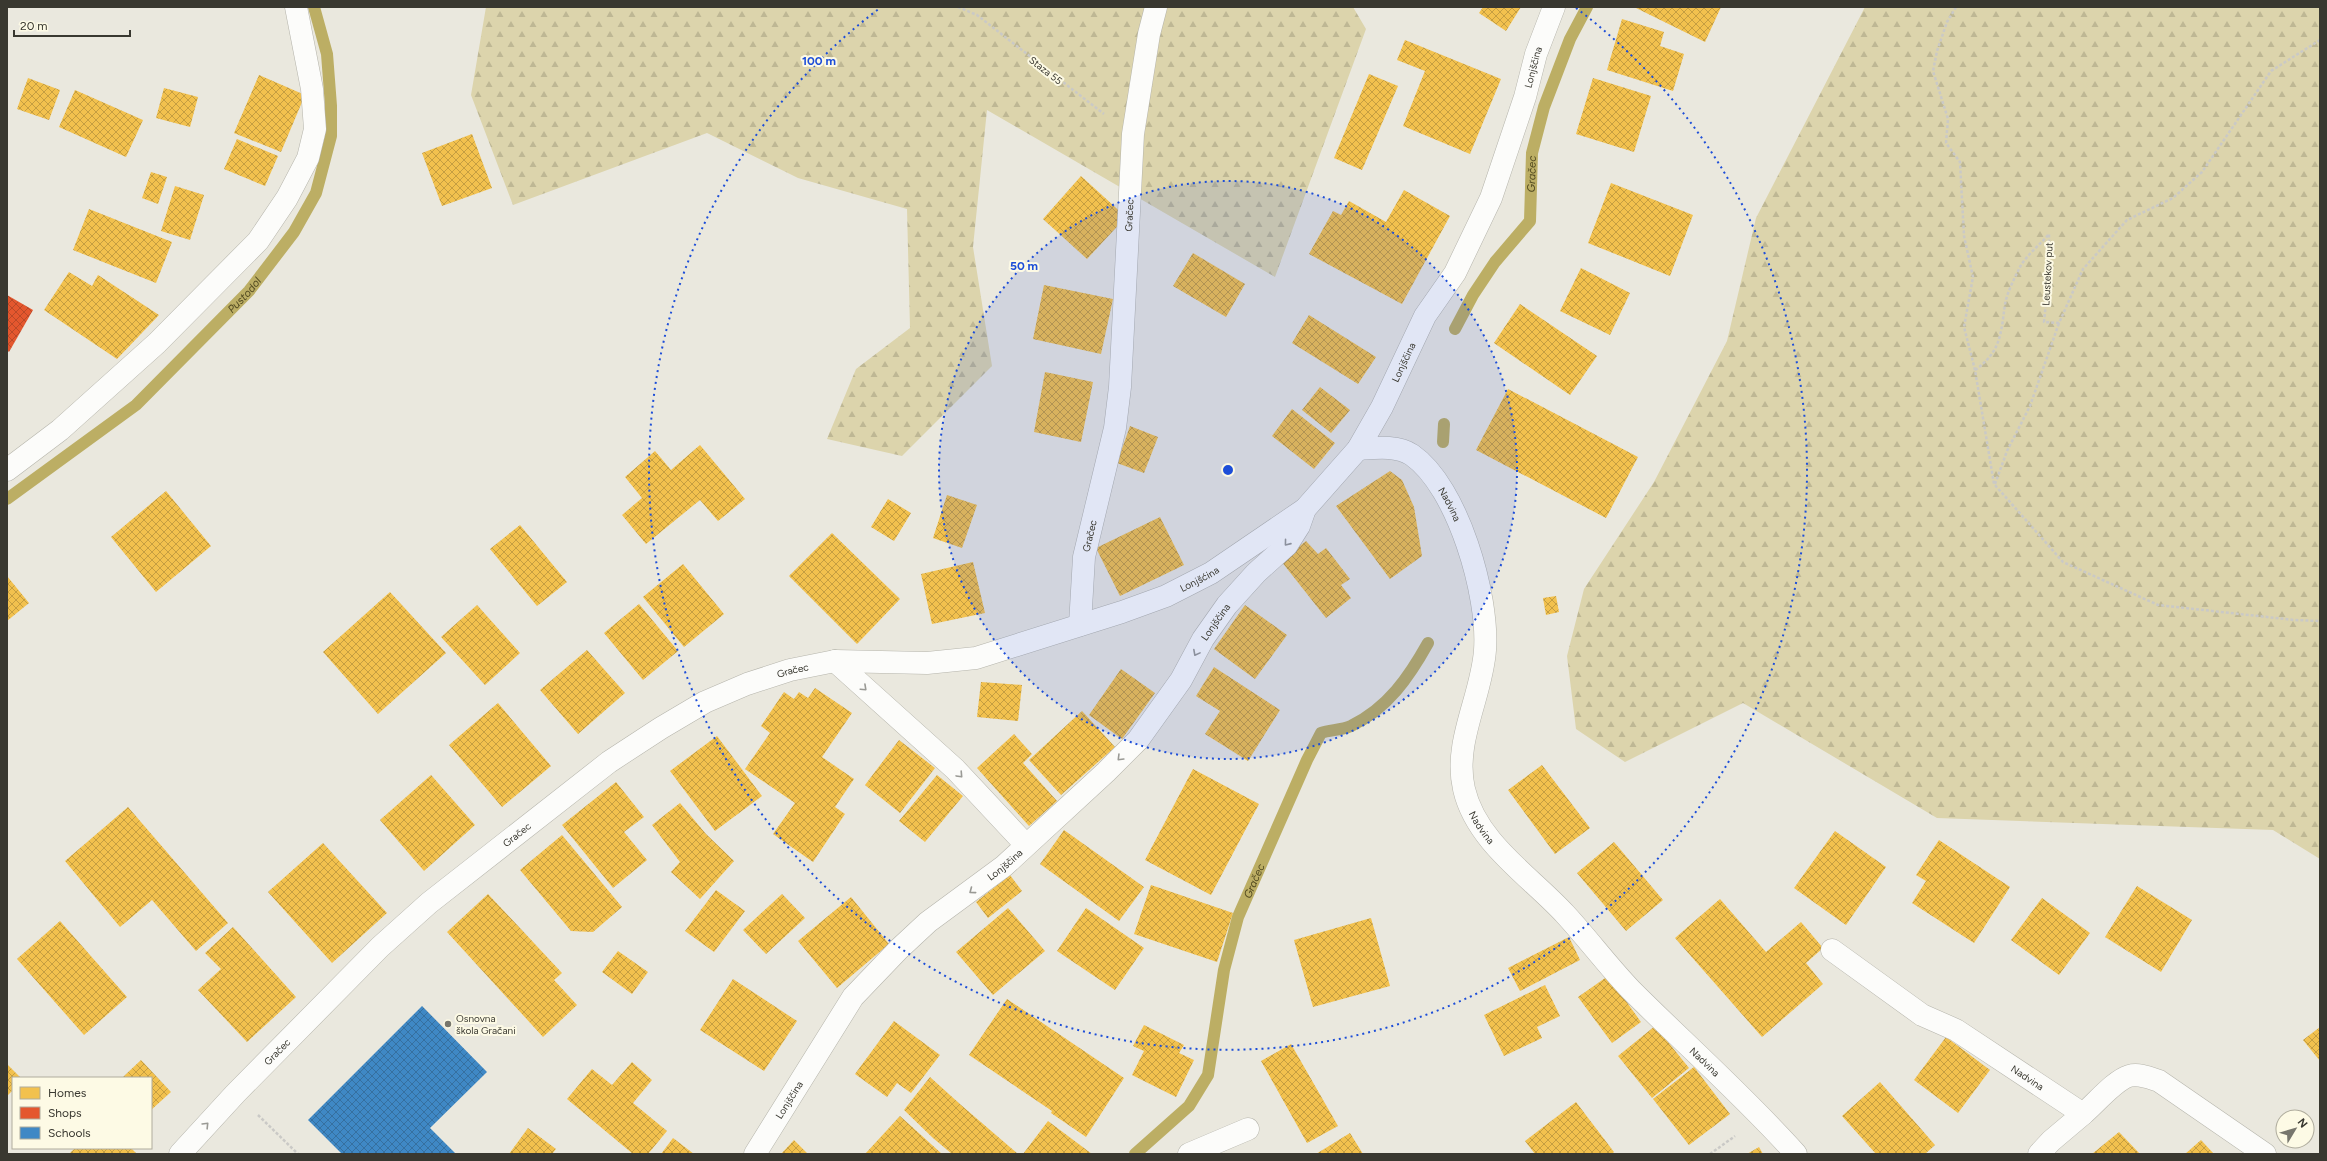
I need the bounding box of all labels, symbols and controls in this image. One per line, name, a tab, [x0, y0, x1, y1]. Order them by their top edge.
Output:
scale bar	[14, 12, 130, 38]
text: 20 m	[20, 19, 48, 33]
street label: Lonjščina	[1522, 45, 1545, 90]
street label: Staza 55	[1026, 53, 1065, 88]
text: 100 m	[802, 54, 836, 68]
water label: Gračec	[1525, 156, 1539, 193]
street label: Gračec	[1122, 198, 1137, 232]
street label: Leustekov put	[2039, 242, 2056, 306]
text: 50 m	[1010, 259, 1038, 273]
water label: Pustodol	[225, 274, 264, 316]
street label: Lonjščina	[1389, 340, 1419, 384]
centre of rings	[1221, 463, 1235, 477]
street label: Nadvina	[1435, 485, 1464, 523]
street label: Gračec	[1079, 518, 1100, 553]
one-way arrow	[1285, 538, 1292, 545]
street label: Lonjšćina	[1178, 563, 1222, 595]
street label: Lonjščina	[1198, 601, 1233, 643]
one-way arrow	[1193, 649, 1200, 656]
street label: Gračec	[775, 660, 810, 681]
one-way arrow	[859, 683, 867, 690]
one-way arrow	[1117, 753, 1125, 761]
one-way arrow	[956, 770, 963, 778]
street label: Nadvina	[1466, 809, 1497, 847]
street label: Gračec	[500, 819, 534, 850]
street label: Lonjščina	[984, 846, 1025, 883]
water label: Gračec	[1241, 862, 1268, 901]
one-way arrow	[969, 887, 976, 894]
place label: Osnovna škola Gračani	[456, 1012, 516, 1037]
marker: Osnovna škola Gračani	[443, 1019, 453, 1029]
street label: Gračec	[261, 1035, 294, 1068]
street label: Nadvina	[1687, 1044, 1722, 1079]
street label: Nadvina	[2008, 1062, 2046, 1093]
legend	[12, 1077, 152, 1149]
street label: Lonjščina	[773, 1079, 806, 1121]
text: Homes	[48, 1086, 87, 1100]
text: Shops	[48, 1106, 82, 1120]
north arrow	[2275, 1109, 2315, 1149]
text: N	[2295, 1116, 2310, 1131]
one-way arrow	[201, 1122, 208, 1130]
text: Schools	[48, 1126, 91, 1140]

